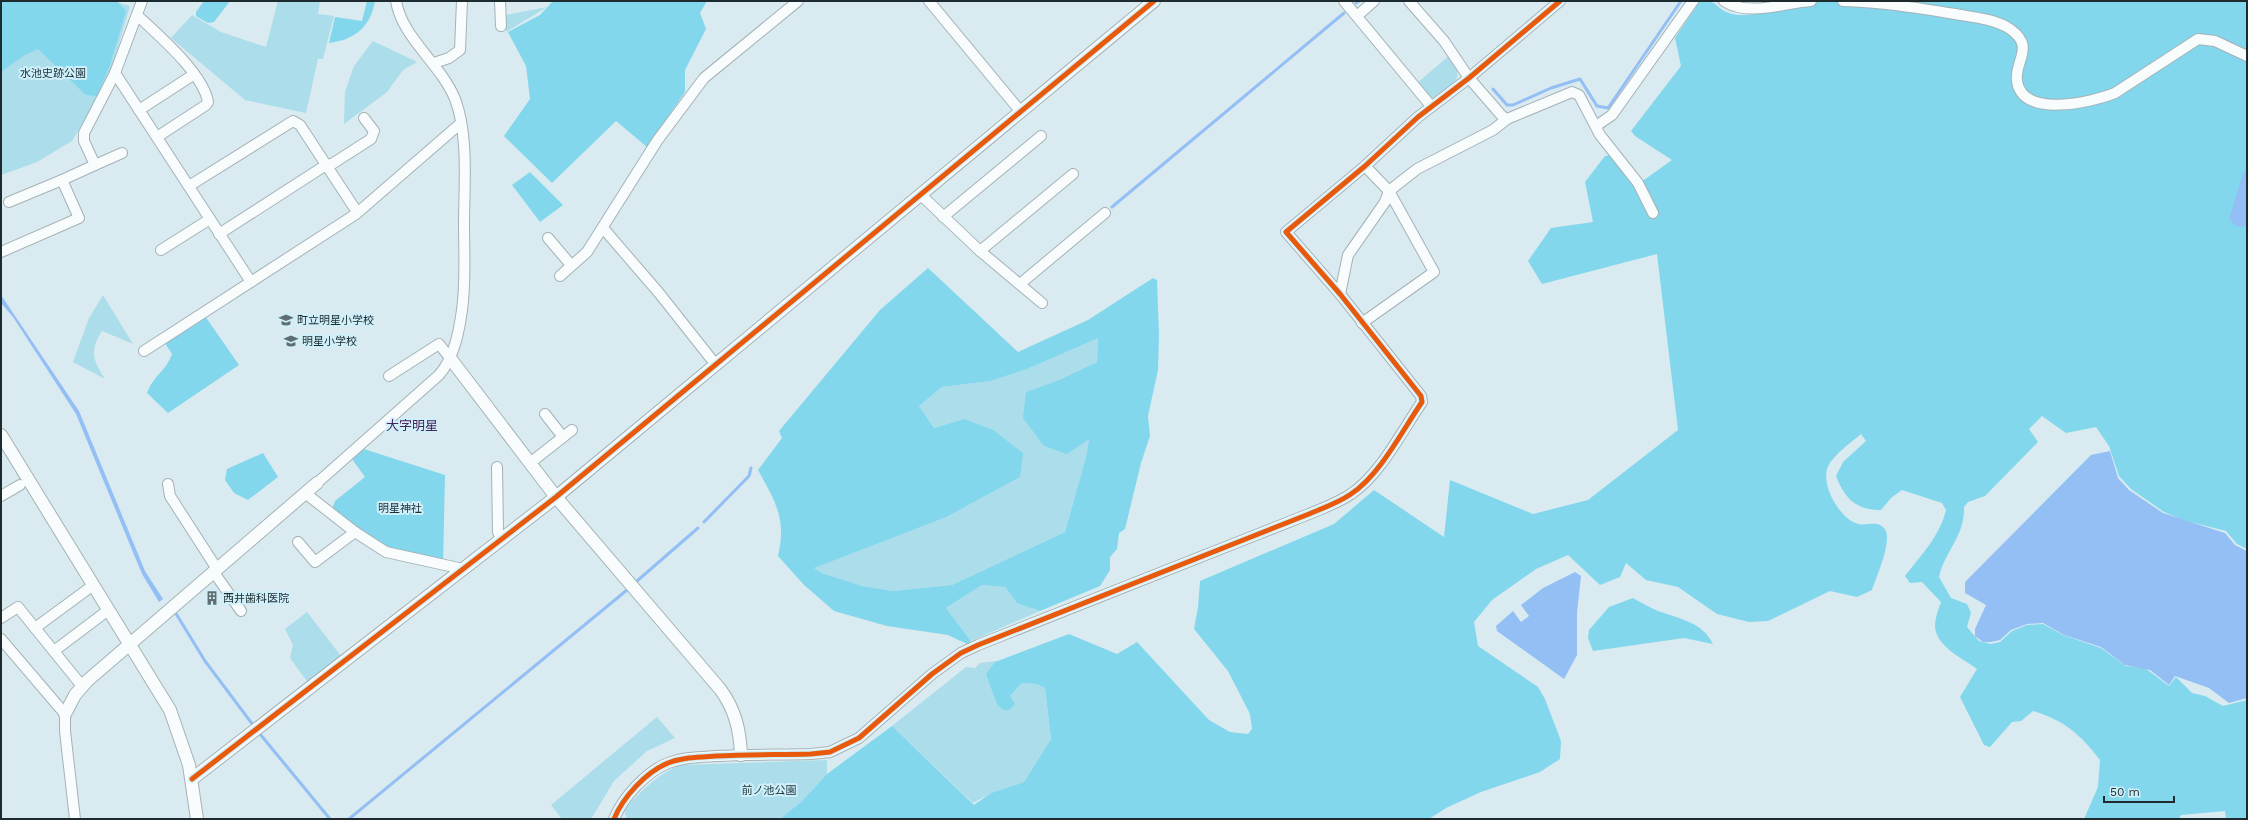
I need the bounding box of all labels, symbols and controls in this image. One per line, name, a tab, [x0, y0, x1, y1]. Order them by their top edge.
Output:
park label: 水池史跡公園	[20, 67, 86, 80]
school or university icon: 町立明星小学校	[278, 312, 294, 328]
place label: 町立明星小学校	[297, 314, 374, 327]
school or university icon: 明星小学校	[283, 333, 299, 349]
place label: 明星小学校	[302, 335, 357, 348]
district label: 大字明星	[386, 418, 438, 433]
park label: 明星神社	[378, 502, 422, 515]
building icon: 西井歯科医院	[204, 590, 220, 606]
place label: 西井歯科医院	[223, 592, 289, 605]
scale bar	[2104, 778, 2174, 804]
park label: 前ノ池公園	[742, 784, 797, 797]
text: 50 m	[2110, 785, 2140, 799]

